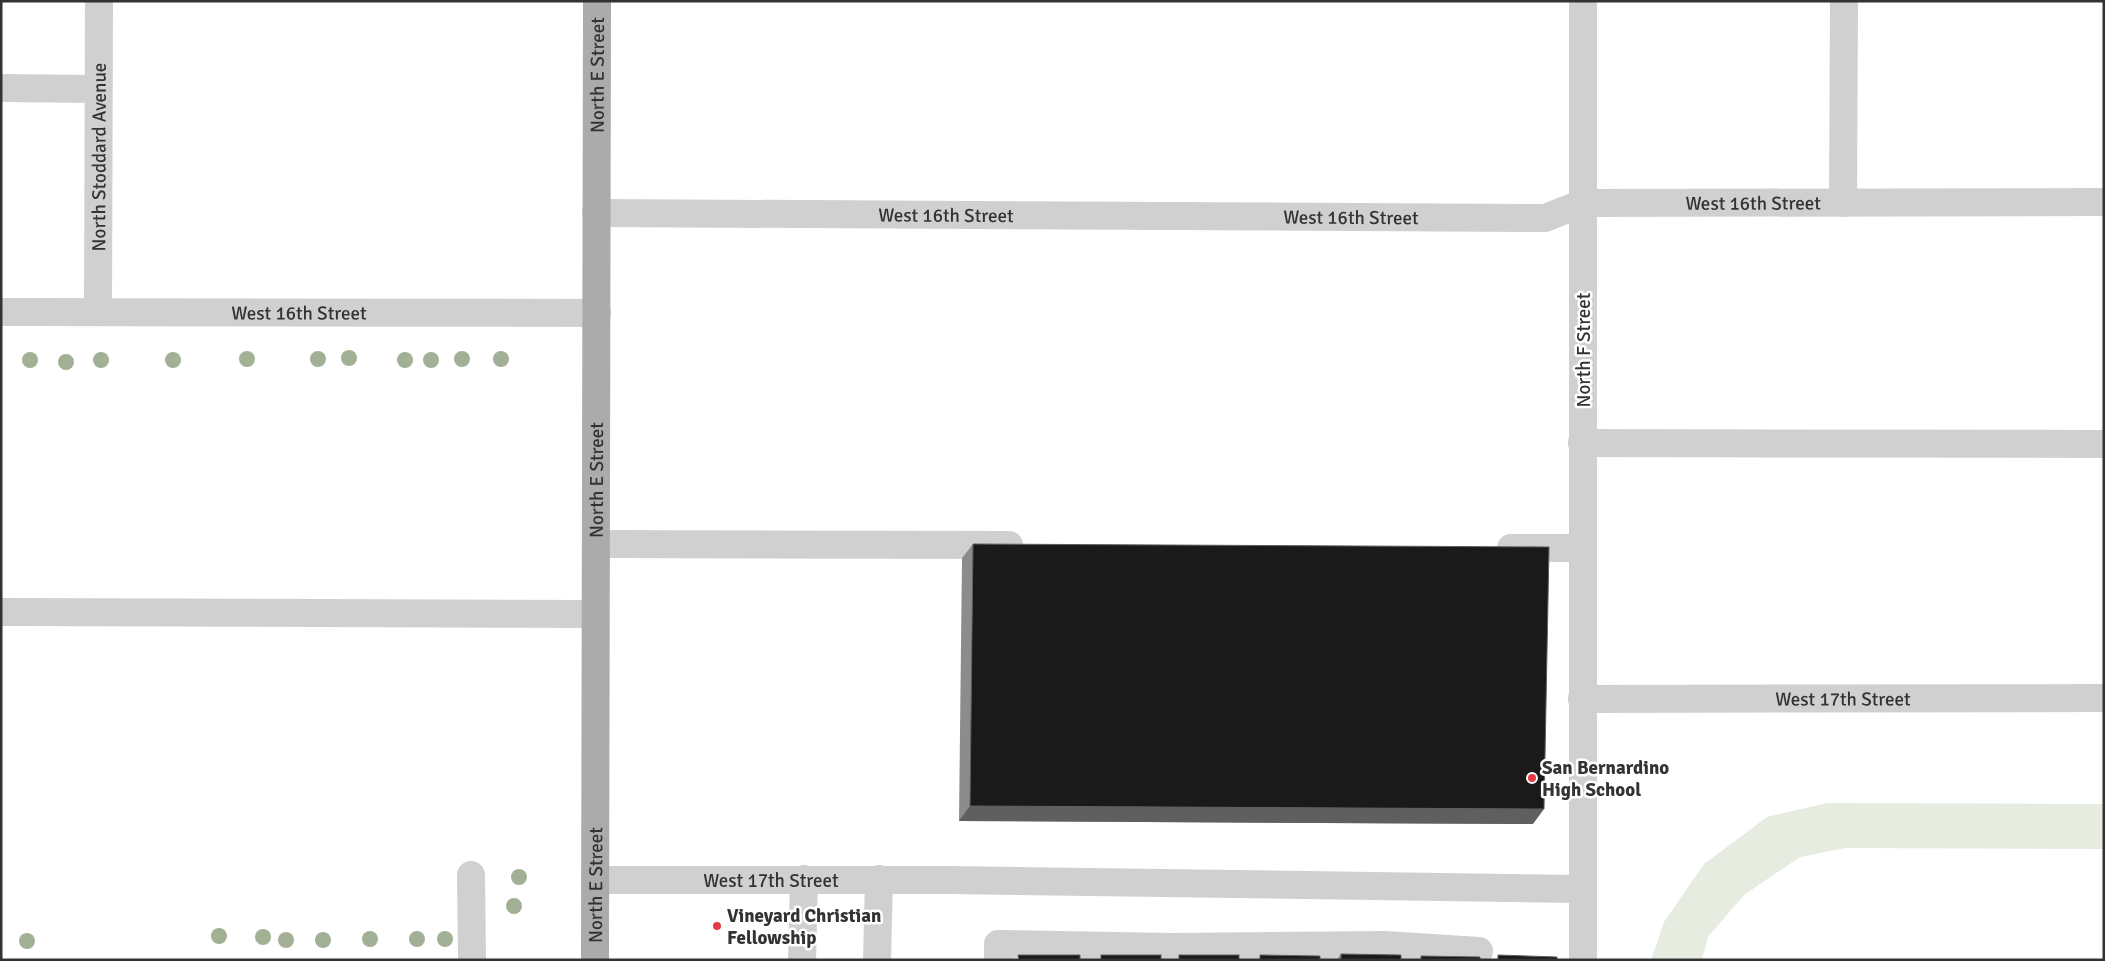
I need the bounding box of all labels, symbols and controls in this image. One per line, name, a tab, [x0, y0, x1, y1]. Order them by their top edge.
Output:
street label: North E Street	[586, 17, 610, 133]
street label: North Stoddard Avenue	[87, 63, 112, 251]
street label: West 16th Street	[1685, 192, 1821, 216]
street label: West 16th Street	[878, 203, 1014, 228]
street label: West 16th Street	[1283, 206, 1419, 230]
street label: North F Street	[1572, 292, 1596, 407]
street label: West 16th Street	[231, 301, 367, 326]
street label: North E Street	[585, 422, 609, 538]
street label: West 17th Street	[1775, 687, 1911, 712]
place label: San Bernardino High School	[1542, 756, 1669, 802]
marker: San Bernardino High School	[1526, 772, 1538, 784]
street label: North E Street	[584, 827, 608, 943]
street label: West 17th Street	[703, 869, 839, 893]
place label: Vineyard Christian Fellowship	[727, 904, 881, 950]
marker: Vineyard Christian Fellowship	[711, 920, 723, 932]

